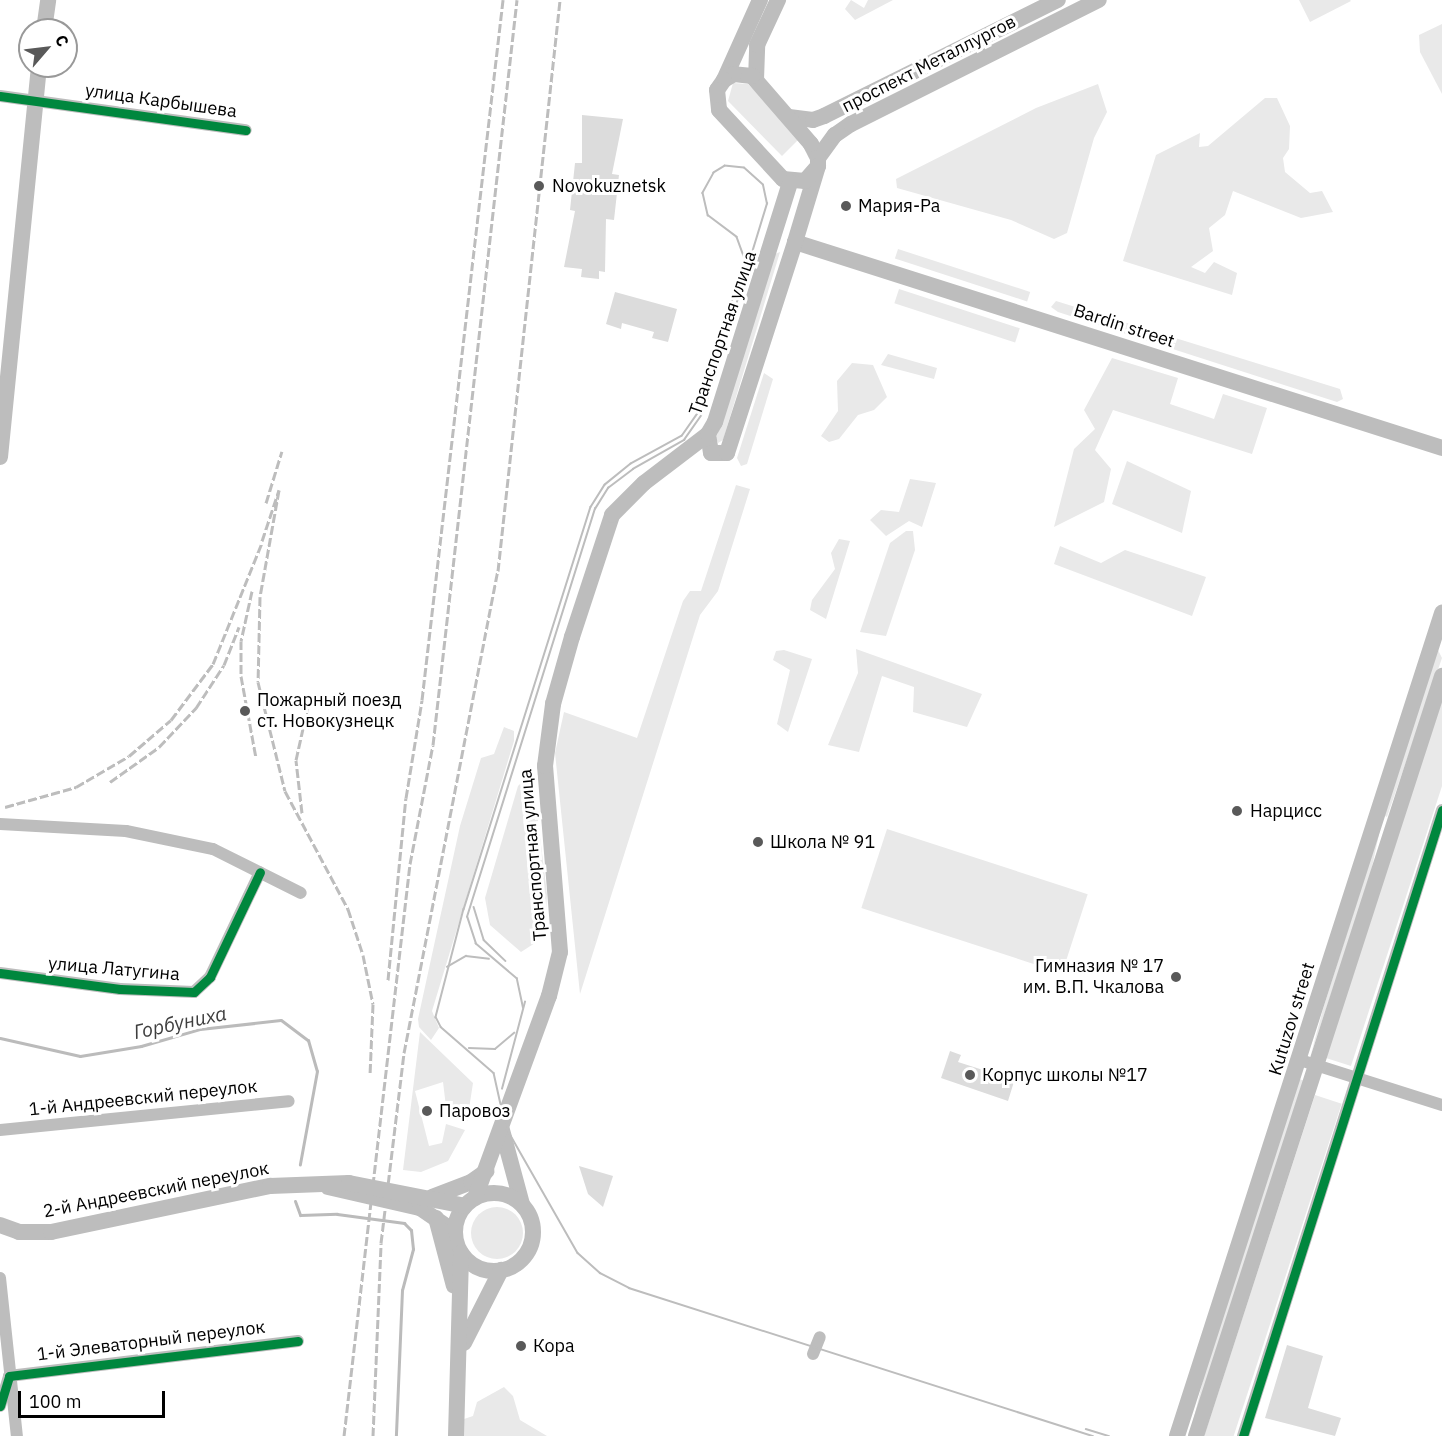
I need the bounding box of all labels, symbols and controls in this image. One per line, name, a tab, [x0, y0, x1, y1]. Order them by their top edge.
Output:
street label: проспект Металлургов	[838, 11, 1020, 117]
north arrow	[18, 18, 78, 78]
text: С	[51, 31, 73, 50]
street label: улица Карбышева	[84, 80, 238, 122]
place label: Novokuznetsk	[552, 175, 666, 197]
marker: Novokuznetsk	[530, 177, 548, 195]
place label: Мария-Ра	[858, 195, 940, 217]
marker: Мария-Ра	[839, 199, 853, 213]
street label: Транспортная улица	[685, 248, 761, 418]
street label: Bardin street	[1071, 300, 1177, 352]
place label: Пожарный поезд ст. Новокузнецк	[257, 690, 401, 732]
marker: Пожарный поезд ст. Новокузнецк	[238, 704, 252, 718]
street label: Транспортная улица	[515, 768, 551, 942]
place label: Нарцисс	[1250, 800, 1322, 822]
marker: Нарцисс	[1228, 802, 1246, 820]
place label: Школа № 91	[770, 831, 875, 853]
marker: Школа № 91	[751, 835, 765, 849]
street label: улица Латугина	[47, 952, 181, 986]
place label: Гимназия № 17 им. В.П. Чкалова	[1023, 956, 1164, 998]
street label: Kutuzov street	[1265, 960, 1319, 1078]
marker: Гимназия № 17 им. В.П. Чкалова	[1169, 970, 1183, 984]
water label: Горбуниха	[131, 1000, 229, 1044]
place label: Корпус школы №17	[982, 1064, 1148, 1086]
marker: Корпус школы №17	[963, 1068, 977, 1082]
street label: 1-й Андреевский переулок	[28, 1075, 258, 1121]
place label: Паровоз	[439, 1100, 511, 1122]
marker: Паровоз	[420, 1104, 434, 1118]
street label: 2-й Андреевский переулок	[41, 1157, 271, 1223]
street label: 1-й Элеваторный переулок	[36, 1316, 266, 1366]
place label: Кора	[533, 1335, 575, 1357]
marker: Кора	[514, 1339, 528, 1353]
scale bar	[21, 1379, 168, 1417]
text: 100 m	[29, 1390, 81, 1413]

